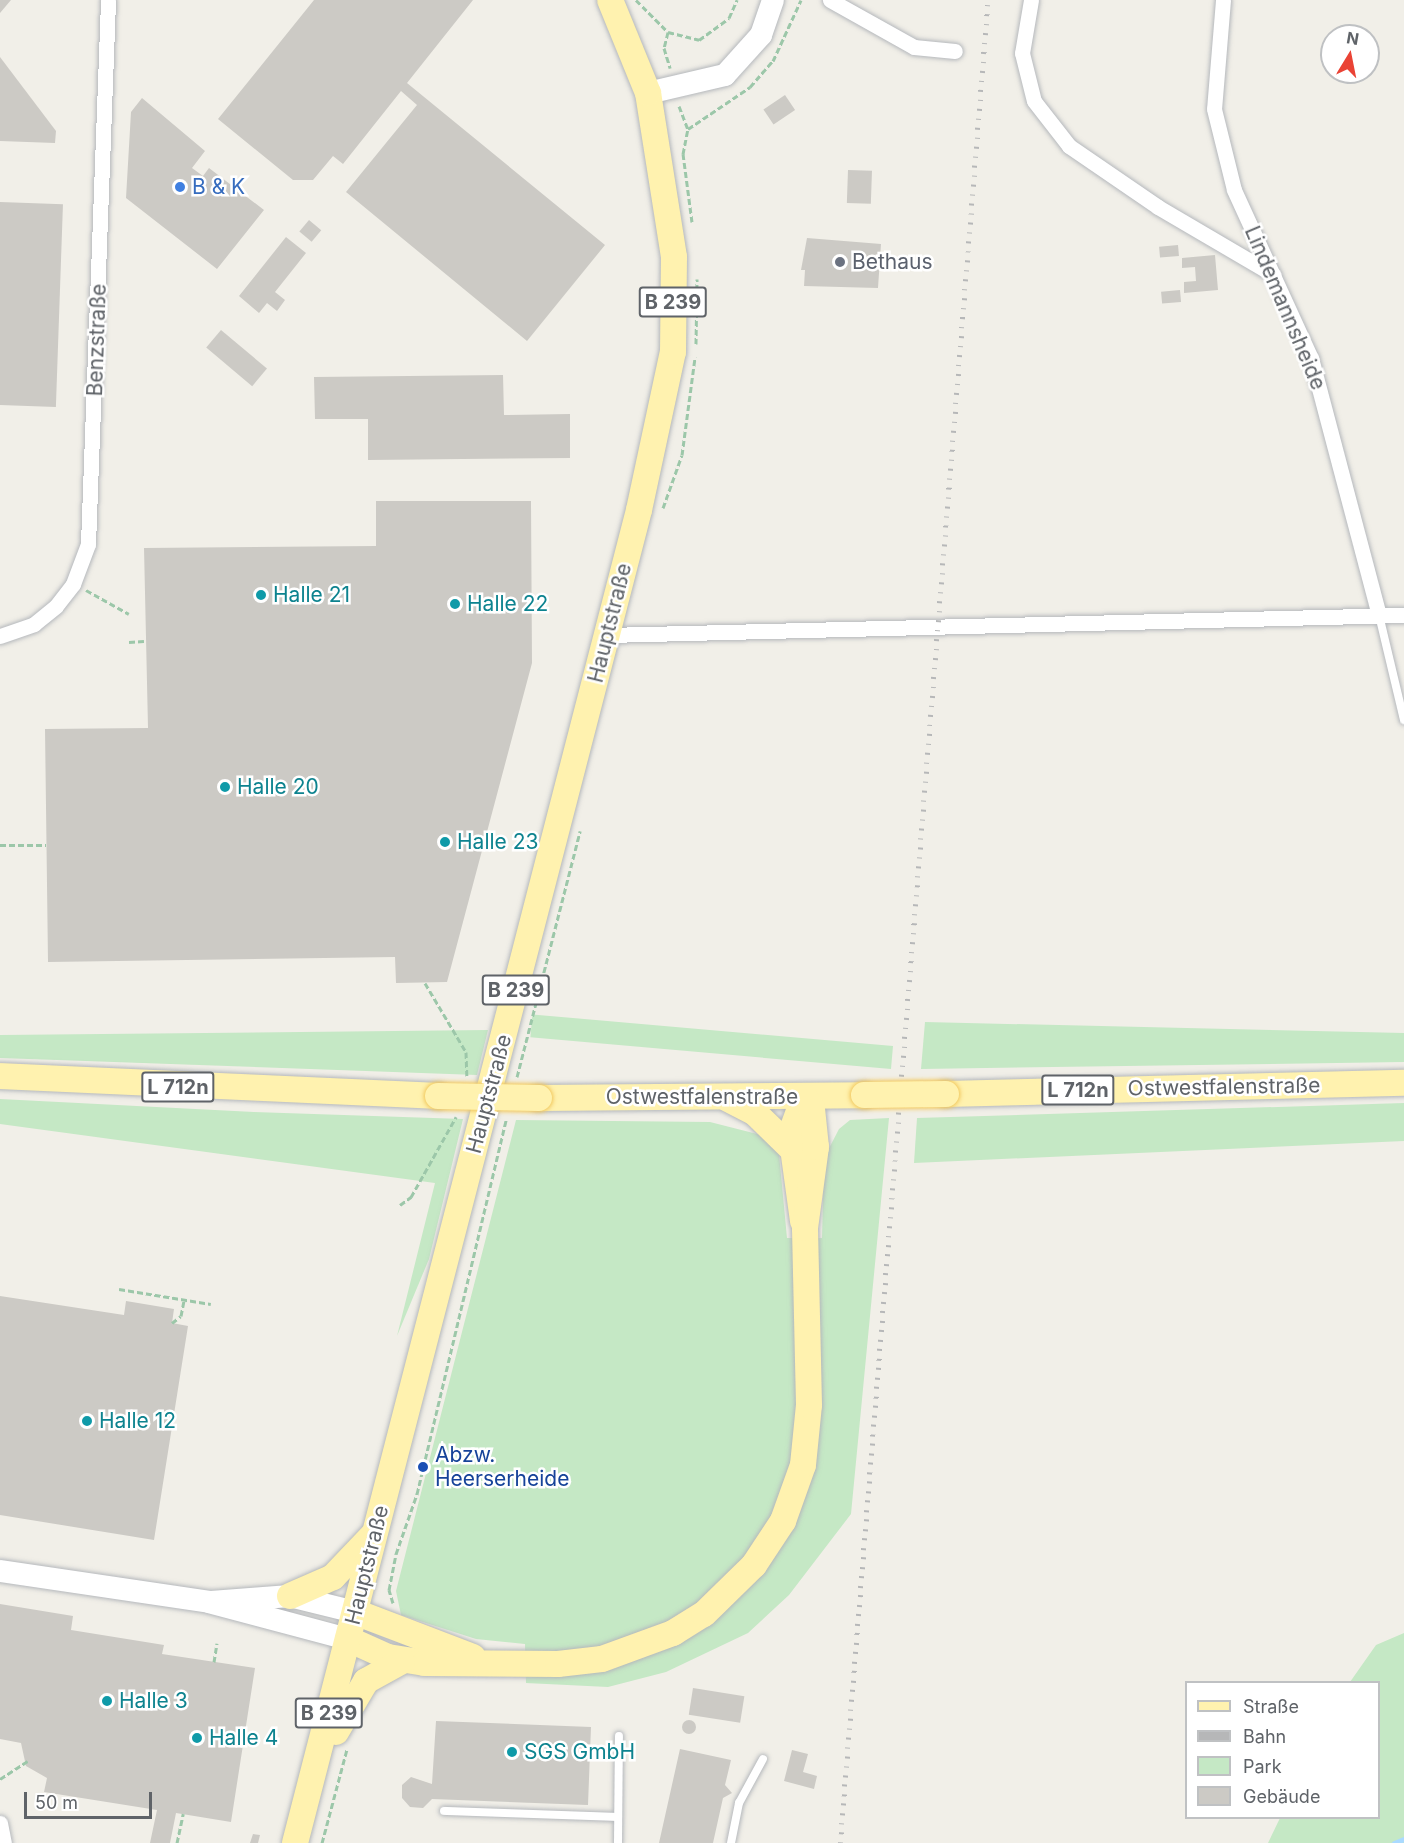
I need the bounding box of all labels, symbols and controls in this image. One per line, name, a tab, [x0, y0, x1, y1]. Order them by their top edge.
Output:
north arrow	[1320, 24, 1380, 84]
text: N	[1345, 27, 1361, 49]
place label: B & K	[192, 174, 245, 200]
marker: B & K	[173, 180, 187, 194]
street label: Lindemannsheide	[1239, 222, 1331, 394]
place label: Bethaus	[852, 249, 933, 275]
marker: Bethaus	[833, 255, 847, 269]
street label: Benzstraße	[82, 283, 112, 397]
road number: B 239	[638, 285, 708, 319]
street label: Hauptstraße	[583, 561, 637, 685]
place label: Halle 21	[273, 582, 350, 608]
marker: Halle 21	[254, 588, 268, 602]
place label: Halle 22	[467, 591, 548, 617]
marker: Halle 22	[448, 597, 462, 611]
place label: Halle 20	[237, 774, 319, 800]
marker: Halle 20	[218, 780, 232, 794]
place label: Halle 23	[457, 829, 538, 855]
marker: Halle 23	[438, 835, 452, 849]
road number: B 239	[482, 973, 550, 1007]
street label: Hauptstraße	[461, 1032, 517, 1156]
road number: L 712n	[140, 1070, 216, 1104]
road number: L 712n	[1040, 1073, 1116, 1107]
street label: Ostwestfalenstraße	[1127, 1073, 1321, 1101]
street label: Ostwestfalenstraße	[606, 1084, 798, 1110]
place label: Halle 12	[99, 1408, 176, 1434]
marker: Halle 12	[80, 1414, 94, 1428]
place label: Abzw. Heerserheide	[435, 1442, 569, 1492]
marker: Abzw. Heerserheide	[416, 1460, 430, 1474]
street label: Hauptstraße	[340, 1503, 394, 1627]
legend	[1185, 1681, 1380, 1819]
place label: Halle 3	[119, 1688, 188, 1714]
marker: Halle 3	[100, 1694, 114, 1708]
road number: B 239	[294, 1696, 364, 1730]
text: Straße	[1243, 1696, 1299, 1717]
place label: Halle 4	[209, 1725, 278, 1751]
text: Bahn	[1243, 1726, 1286, 1747]
marker: Halle 4	[190, 1731, 204, 1745]
place label: SGS GmbH	[524, 1739, 635, 1765]
marker: SGS GmbH	[505, 1745, 519, 1759]
text: Park	[1243, 1756, 1282, 1777]
scale bar	[27, 1780, 154, 1818]
text: Gebäude	[1243, 1786, 1320, 1807]
text: 50 m	[35, 1792, 78, 1813]

